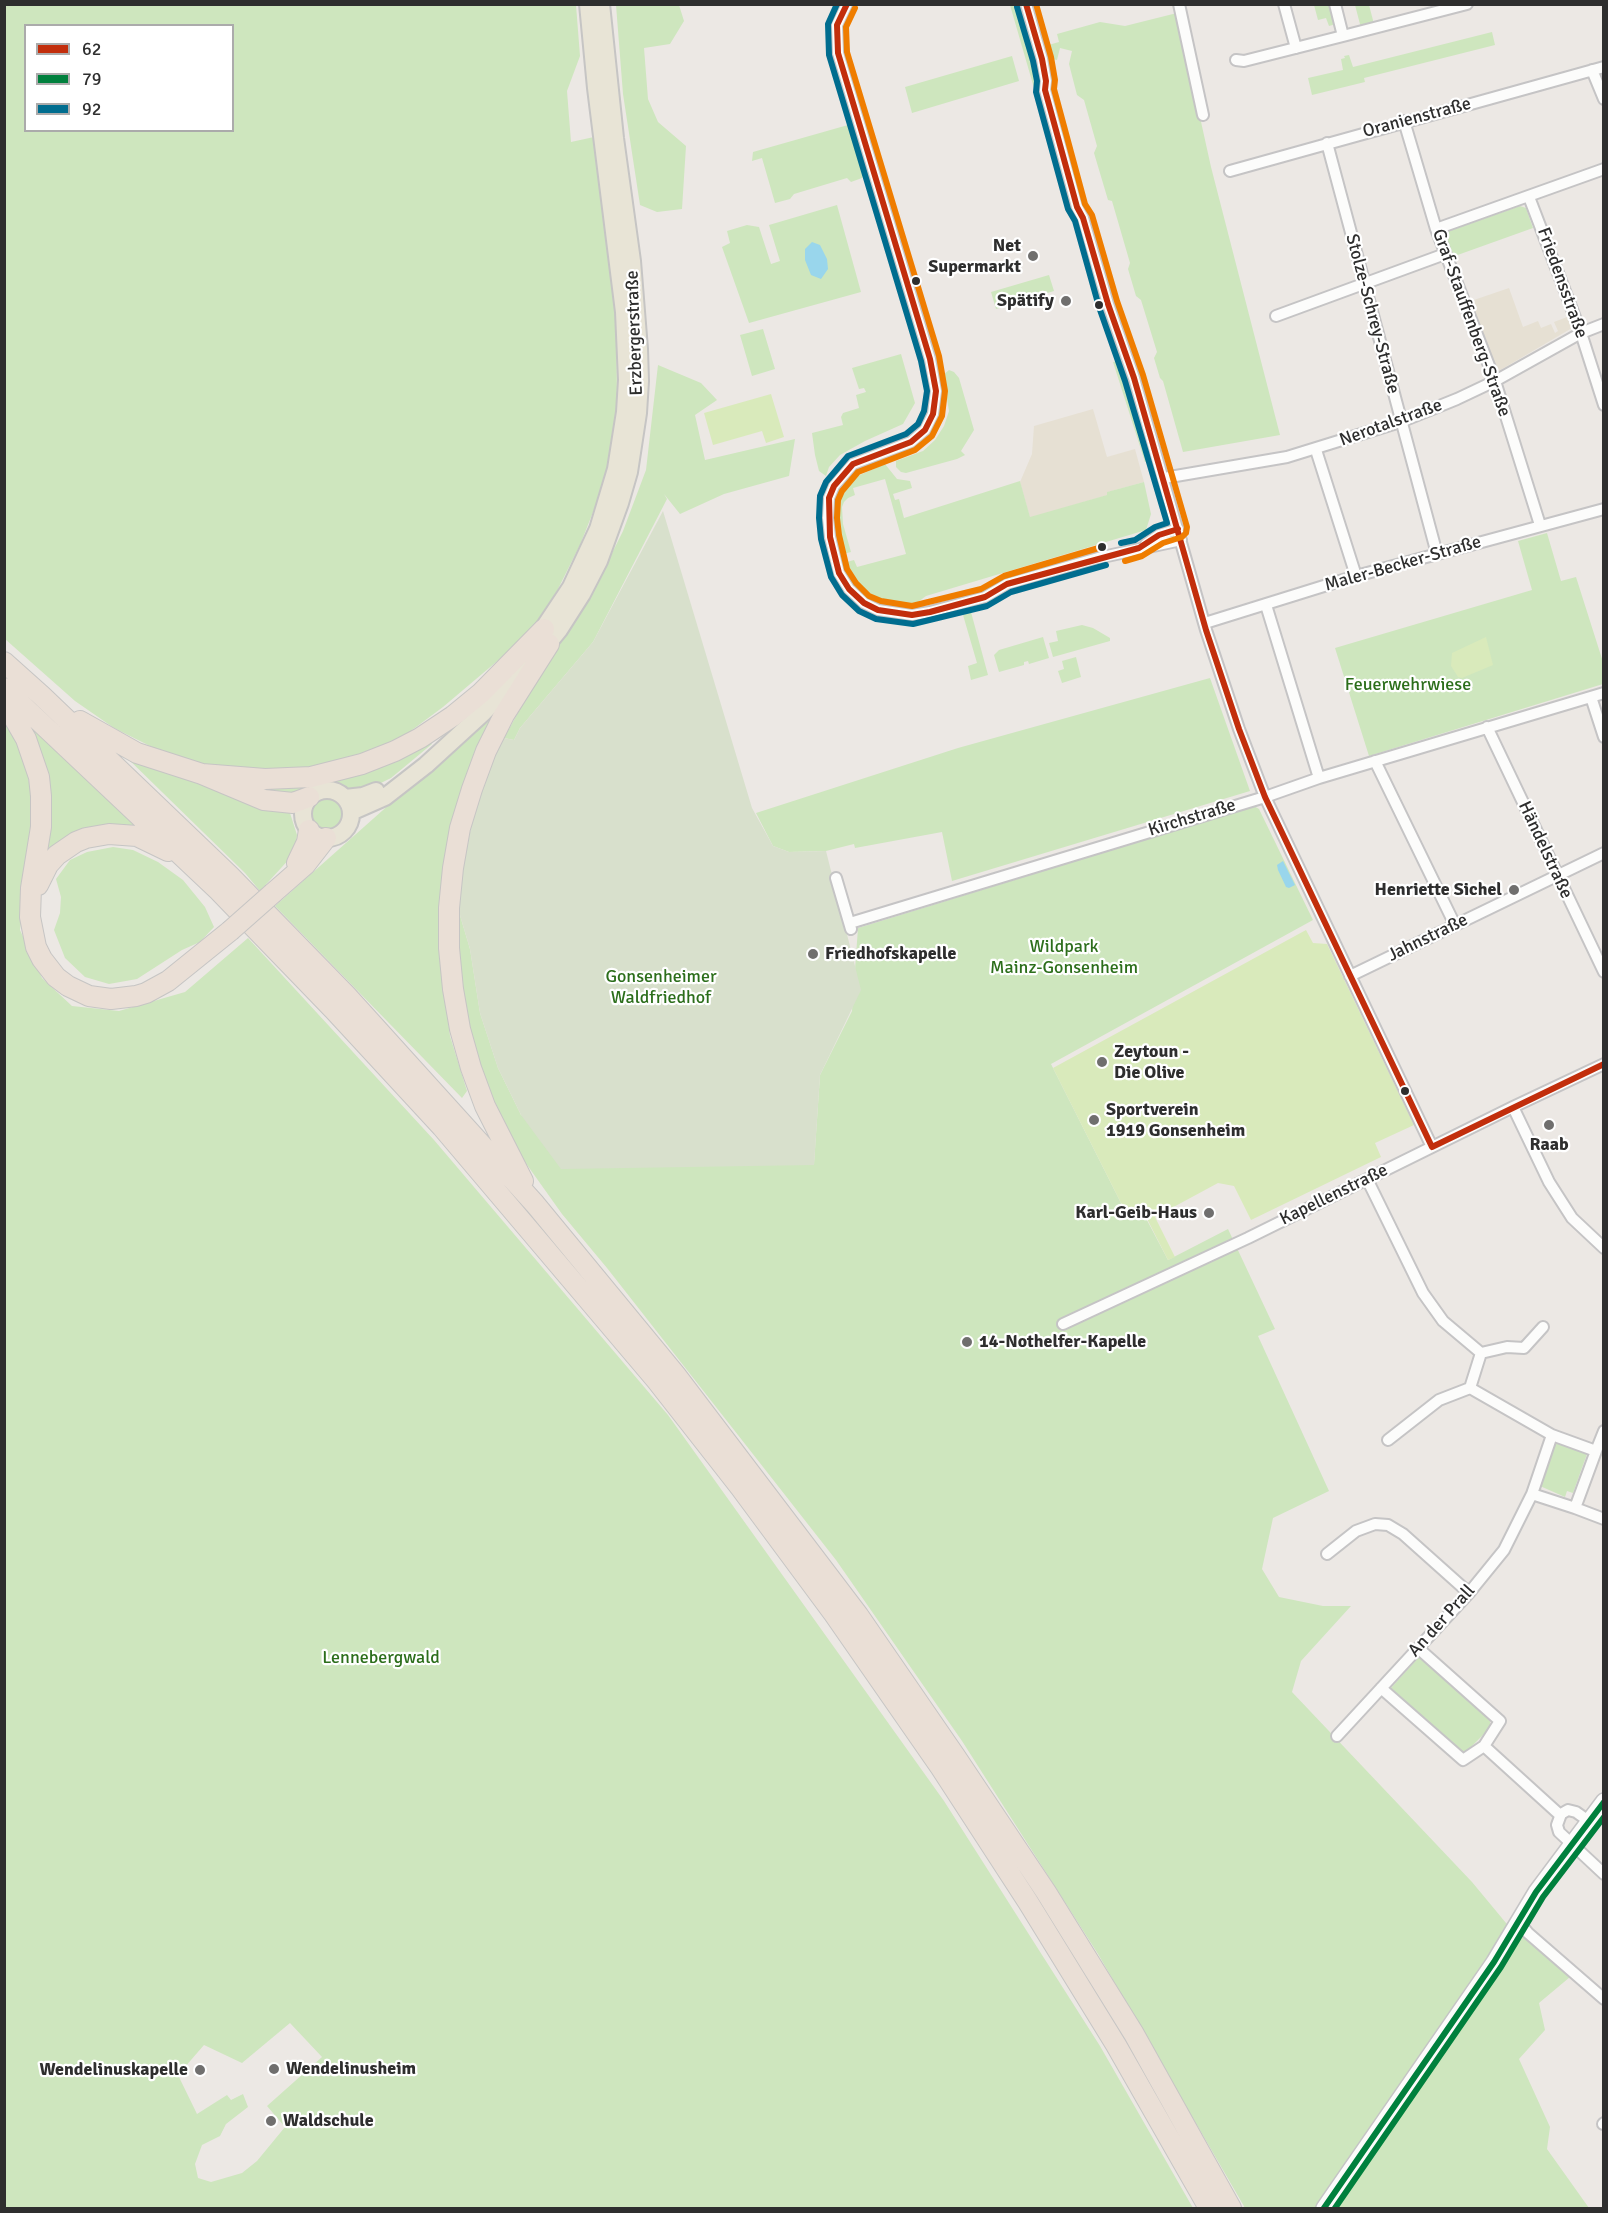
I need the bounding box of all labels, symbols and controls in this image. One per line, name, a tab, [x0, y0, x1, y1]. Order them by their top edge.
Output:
legend	[24, 24, 234, 132]
text: 62	[82, 38, 101, 60]
text: 79	[82, 68, 101, 90]
street label: Oranienstraße	[1361, 93, 1473, 143]
text: 92	[82, 98, 101, 120]
street label: Friedensstraße	[1532, 225, 1592, 341]
street label: Graf-Stauffenberg-Straße	[1427, 226, 1515, 420]
street label: Stolze-Schrey-Straße	[1340, 232, 1404, 396]
place label: Net Supermarkt	[928, 235, 1021, 278]
marker: Net Supermarkt	[1026, 249, 1040, 263]
street label: Erzbergerstraße	[622, 270, 648, 396]
unlabelled marker	[910, 275, 922, 287]
place label: Spätify	[997, 290, 1054, 312]
marker: Spätify	[1059, 294, 1073, 308]
unlabelled marker	[1093, 299, 1105, 311]
street label: Nerotalstraße	[1337, 394, 1445, 452]
street label: Maler-Becker-Straße	[1322, 531, 1484, 597]
unlabelled marker	[1096, 541, 1108, 553]
park label: Feuerwehrwiese	[1345, 674, 1471, 696]
street label: Kirchstraße	[1146, 794, 1238, 842]
street label: Händelstraße	[1513, 798, 1577, 902]
place label: Henriette Sichel	[1375, 879, 1502, 901]
marker: Henriette Sichel	[1507, 883, 1521, 897]
street label: Jahnstraße	[1384, 909, 1472, 967]
park label: Wildpark Mainz-Gonsenheim	[990, 936, 1138, 978]
place label: Friedhofskapelle	[825, 943, 956, 965]
marker: Friedhofskapelle	[806, 947, 820, 961]
park label: Gonsenheimer Waldfriedhof	[605, 966, 717, 1008]
place label: Zeytoun - Die Olive	[1114, 1041, 1189, 1084]
marker: Zeytoun - Die Olive	[1095, 1055, 1109, 1069]
unlabelled marker	[1399, 1085, 1411, 1097]
place label: Sportverein 1919 Gonsenheim	[1106, 1099, 1245, 1142]
marker: Sportverein 1919 Gonsenheim	[1087, 1113, 1101, 1127]
marker: Raab	[1542, 1118, 1556, 1132]
place label: Raab	[1529, 1134, 1569, 1156]
street label: Kapellenstraße	[1276, 1160, 1392, 1230]
place label: Karl-Geib-Haus	[1075, 1202, 1197, 1224]
marker: Karl-Geib-Haus	[1202, 1206, 1216, 1220]
place label: 14-Nothelfer-Kapelle	[979, 1331, 1146, 1353]
marker: 14-Nothelfer-Kapelle	[960, 1335, 974, 1349]
street label: An der Prall	[1404, 1580, 1480, 1662]
park label: Lennebergwald	[322, 1647, 440, 1669]
place label: Wendelinusheim	[286, 2058, 416, 2080]
place label: Wendelinuskapelle	[39, 2059, 188, 2081]
marker: Wendelinusheim	[267, 2062, 281, 2076]
marker: Wendelinuskapelle	[193, 2063, 207, 2077]
place label: Waldschule	[283, 2110, 374, 2132]
marker: Waldschule	[264, 2114, 278, 2128]

